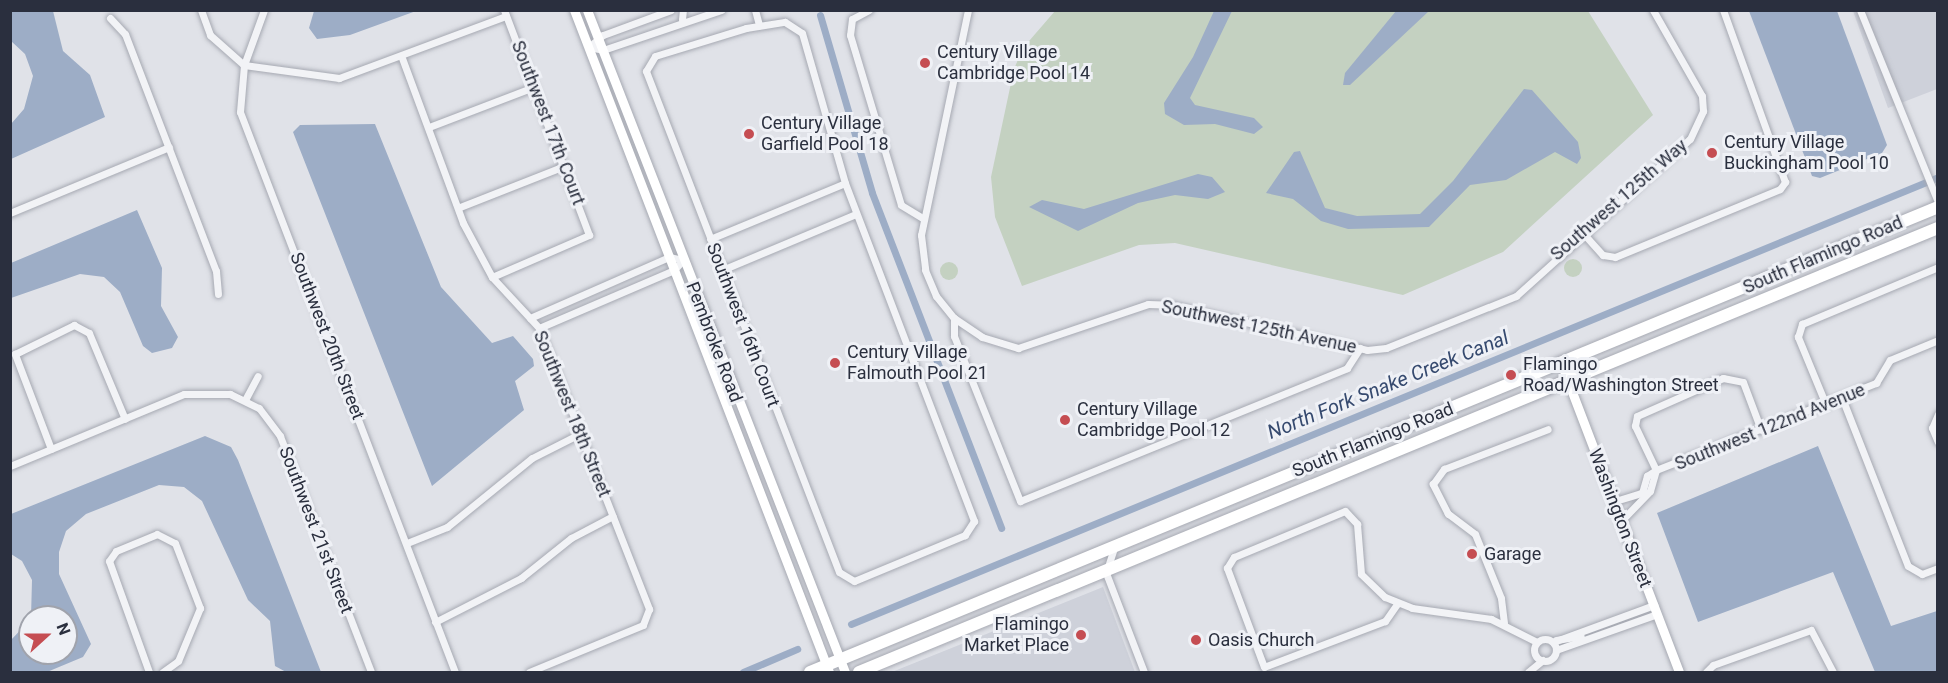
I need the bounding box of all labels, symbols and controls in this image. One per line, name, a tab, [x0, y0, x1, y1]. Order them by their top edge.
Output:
street label: Southwest 17th Court	[507, 38, 589, 208]
place label: Century Village Cambridge Pool 14	[937, 42, 1090, 84]
marker: Century Village Cambridge Pool 14	[918, 56, 932, 70]
place label: Century Village Garfield Pool 18	[761, 113, 889, 156]
marker: Century Village Garfield Pool 18	[742, 127, 756, 141]
place label: Century Village Buckingham Pool 10	[1724, 132, 1889, 174]
street label: Southwest 125th Way	[1546, 135, 1692, 265]
marker: Century Village Buckingham Pool 10	[1705, 146, 1719, 160]
street label: South Flamingo Road	[1740, 212, 1906, 298]
street label: Southwest 16th Court	[702, 240, 784, 410]
street label: Southwest 20th Street	[285, 249, 369, 423]
street label: Pembroke Road	[681, 279, 747, 405]
street label: Southwest 125th Avenue	[1159, 296, 1359, 358]
water label: North Fork Snake Creek Canal	[1264, 326, 1512, 444]
street label: Southwest 18th Street	[529, 328, 615, 500]
place label: Century Village Falmouth Pool 21	[847, 342, 988, 385]
place label: Flamingo Road/Washington Street	[1523, 354, 1719, 397]
marker: Century Village Falmouth Pool 21	[828, 356, 842, 370]
marker: Flamingo Road/Washington Street	[1504, 368, 1518, 382]
street label: Southwest 122nd Avenue	[1672, 379, 1868, 475]
street label: South Flamingo Road	[1289, 398, 1457, 482]
place label: Century Village Cambridge Pool 12	[1077, 399, 1230, 442]
marker: Century Village Cambridge Pool 12	[1058, 413, 1072, 427]
street label: Southwest 21st Street	[274, 444, 358, 616]
street label: Washington Street	[1584, 446, 1656, 590]
place label: Garage	[1484, 543, 1541, 565]
marker: Garage	[1465, 547, 1479, 561]
north arrow	[18, 605, 78, 665]
place label: Flamingo Market Place	[964, 614, 1069, 656]
text: N	[53, 620, 74, 638]
marker: Flamingo Market Place	[1074, 628, 1088, 642]
place label: Oasis Church	[1208, 629, 1314, 651]
marker: Oasis Church	[1189, 633, 1203, 647]

